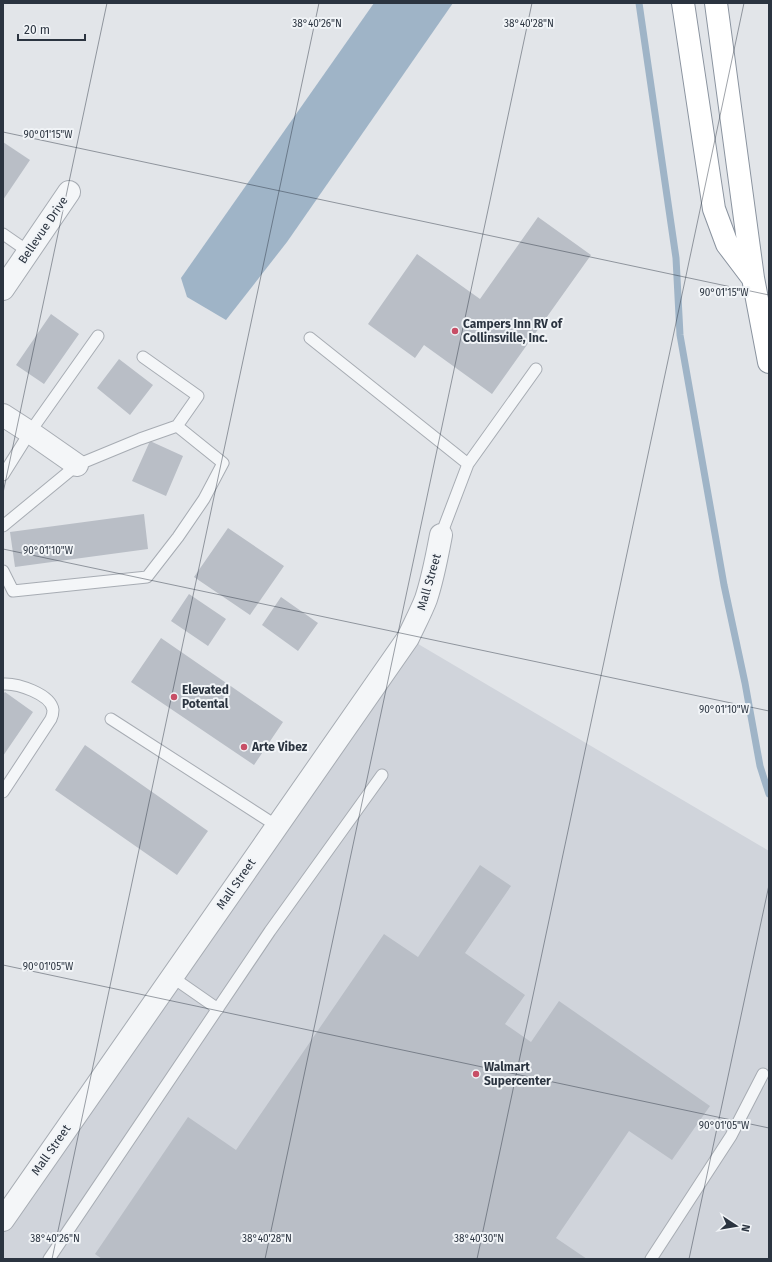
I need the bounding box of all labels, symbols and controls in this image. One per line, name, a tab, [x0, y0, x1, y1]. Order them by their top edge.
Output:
scale bar	[18, 16, 85, 42]
text: 38°40'26"N	[292, 18, 342, 30]
text: 38°40'28"N	[504, 18, 554, 30]
text: 20 m	[24, 23, 50, 37]
text: 90°01'15"W	[23, 129, 73, 141]
street label: Bellevue Drive	[15, 194, 71, 266]
text: 90°01'15"W	[699, 287, 749, 299]
place label: Campers Inn RV of Collinsville, Inc.	[463, 317, 564, 345]
marker: Campers Inn RV of Collinsville, Inc.	[450, 326, 460, 336]
text: 90°01'10"W	[23, 545, 74, 557]
street label: Mall Street	[414, 551, 444, 612]
place label: Elevated Potental	[182, 683, 229, 711]
marker: Elevated Potental	[169, 692, 179, 702]
text: 90°01'10"W	[699, 704, 750, 716]
place label: Arte Vibez	[251, 740, 308, 754]
marker: Arte Vibez	[239, 742, 249, 752]
street label: Mall Street	[213, 855, 259, 912]
text: 90°01'05"W	[23, 961, 74, 973]
place label: Walmart Supercenter	[484, 1060, 551, 1088]
marker: Walmart Supercenter	[471, 1069, 481, 1079]
text: 90°01'05"W	[699, 1120, 750, 1132]
street label: Mall Street	[28, 1121, 74, 1178]
north arrow	[716, 1206, 756, 1246]
text: N	[738, 1223, 752, 1233]
text: 38°40'26"N	[30, 1233, 80, 1245]
text: 38°40'28"N	[242, 1233, 292, 1245]
text: 38°40'30"N	[454, 1233, 504, 1245]

